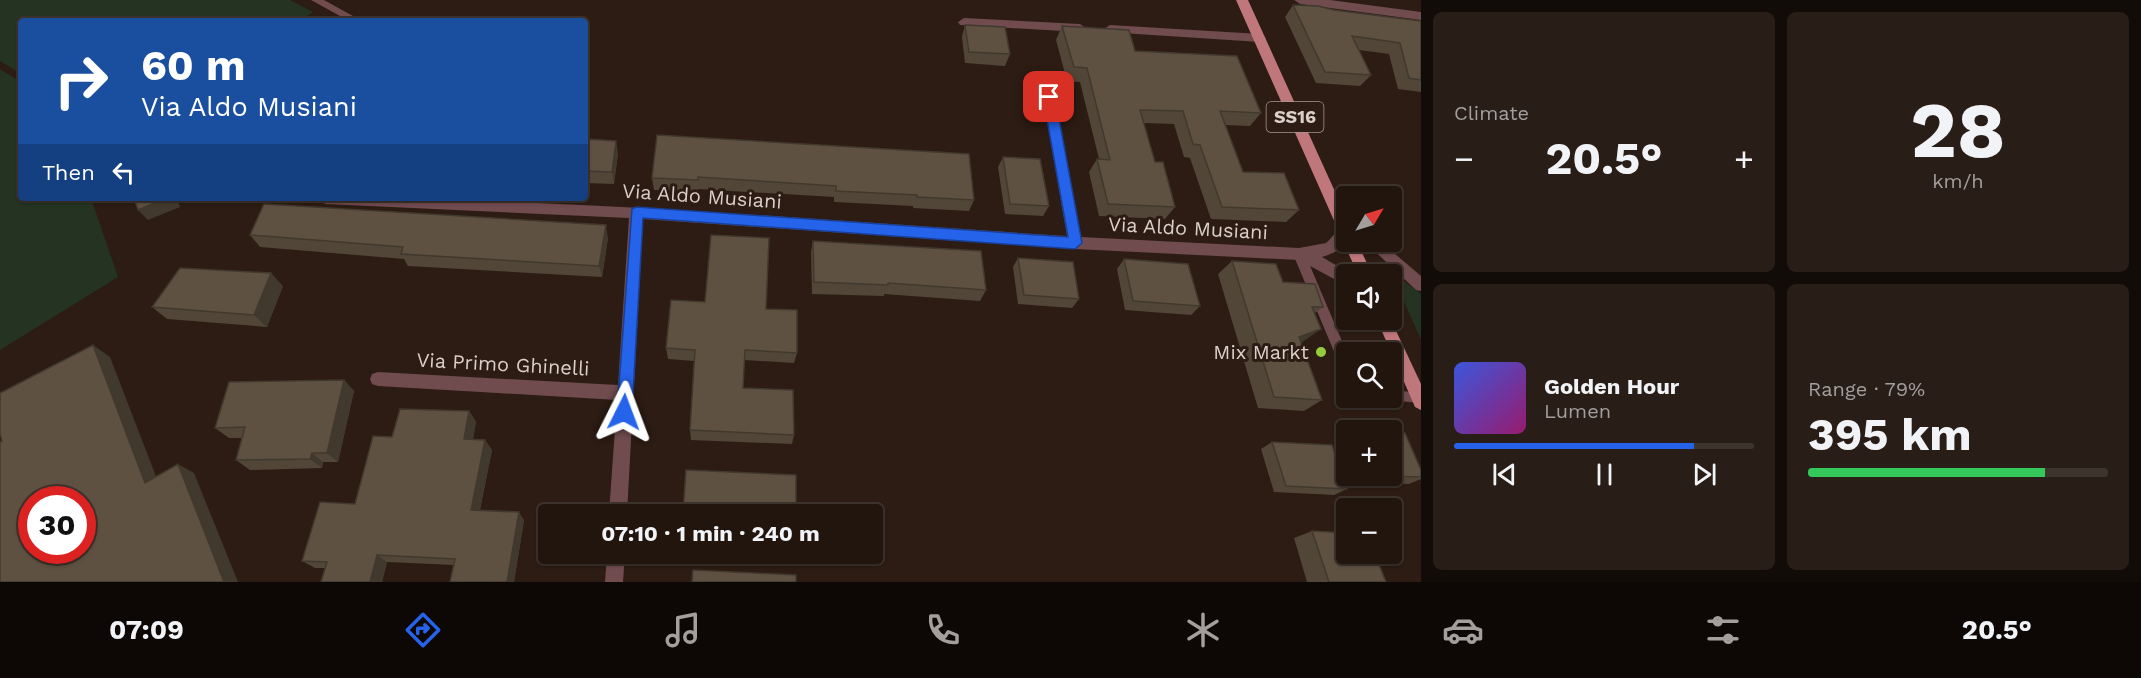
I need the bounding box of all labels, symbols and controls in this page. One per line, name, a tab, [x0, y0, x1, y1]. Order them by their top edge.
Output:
text: 60 m	[141, 41, 245, 90]
icon: right	[42, 42, 120, 120]
pin	[1023, 71, 1074, 122]
icon: arrive	[1032, 80, 1065, 113]
text: 28	[1910, 84, 2006, 176]
text: Via Aldo Musiani	[141, 91, 357, 123]
text: Climate	[1454, 101, 1529, 125]
road number: SS16	[1266, 102, 1324, 132]
text: 20.5°	[1546, 132, 1662, 185]
text: −	[1454, 139, 1474, 178]
text: +	[1734, 139, 1754, 178]
icon: left	[107, 156, 140, 189]
text: Then	[42, 160, 95, 185]
text: km/h	[1932, 169, 1984, 193]
street label: Via Aldo Musiani	[621, 178, 783, 214]
north arrow	[1336, 186, 1402, 252]
map controls	[1336, 186, 1402, 564]
street label: Via Aldo Musiani	[1107, 212, 1269, 244]
button: sound	[1336, 264, 1402, 330]
place label: Mix Markt	[1213, 340, 1310, 364]
button: search	[1336, 342, 1402, 408]
marker: Mix Markt	[1314, 345, 1328, 359]
street label: Via Primo Ghinelli	[416, 347, 590, 381]
text: Golden Hour	[1544, 374, 1679, 399]
text: Range · 79%	[1808, 377, 1925, 401]
position arrow	[592, 380, 656, 444]
text: Lumen	[1544, 399, 1611, 423]
text: 395 km	[1808, 408, 1972, 461]
button: +	[1336, 420, 1402, 486]
icon: previous	[1488, 458, 1521, 491]
icon: pause	[1588, 458, 1621, 491]
icon: next	[1688, 458, 1721, 491]
speed limit sign: 30	[18, 486, 96, 564]
button: −	[1336, 498, 1402, 564]
text: 07:10 · 1 min · 240 m	[601, 521, 820, 546]
icon: directions	[402, 609, 444, 651]
icon: music	[662, 609, 704, 651]
icon: phone	[922, 609, 964, 651]
icon: climate	[1182, 609, 1224, 651]
icon: car	[1442, 609, 1484, 651]
icon: filters	[1702, 609, 1744, 651]
text: 07:09	[109, 614, 184, 646]
text: 20.5°	[1962, 614, 2032, 646]

